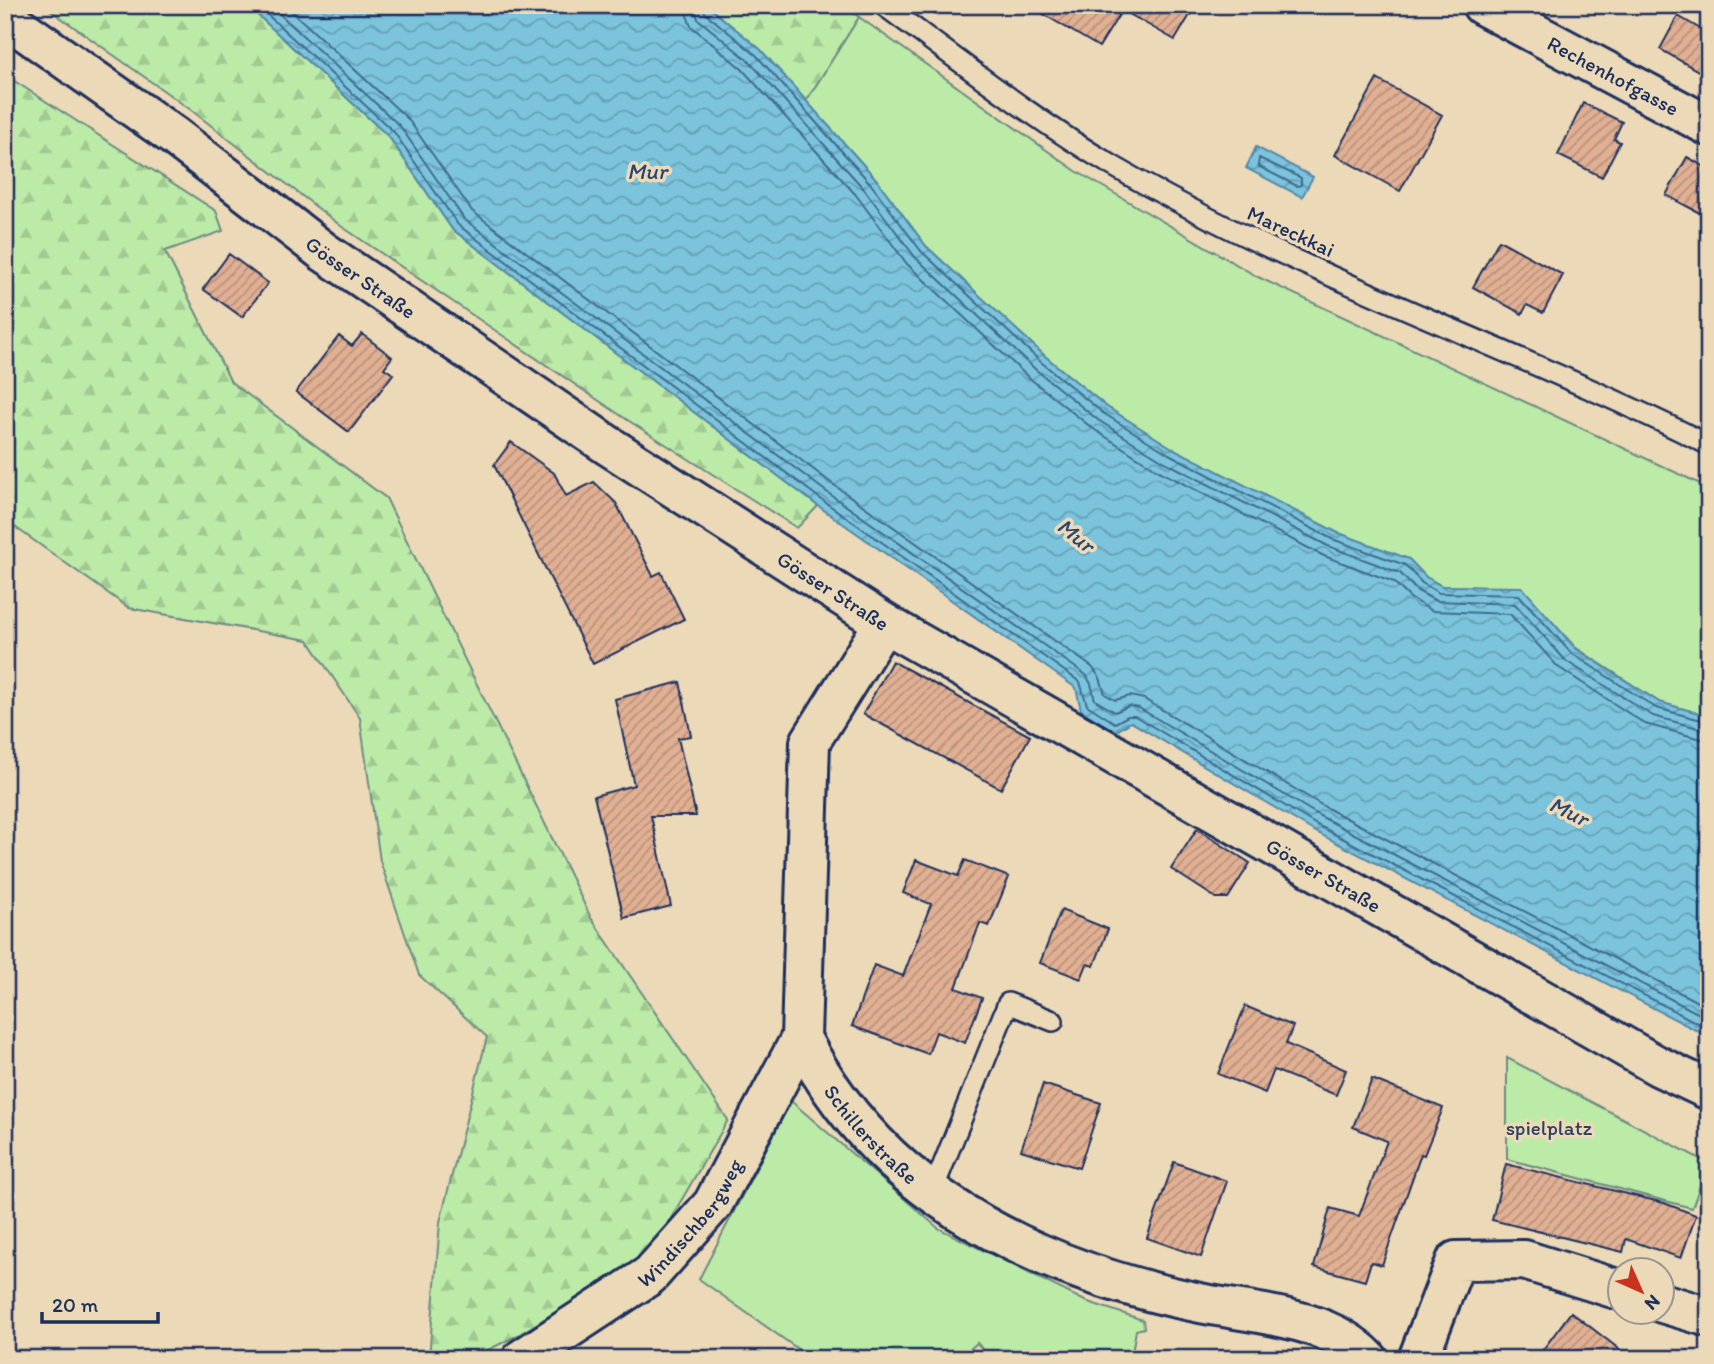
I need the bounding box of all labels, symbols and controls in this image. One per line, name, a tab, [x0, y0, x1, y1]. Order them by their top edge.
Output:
street label: Rechenhofgasse	[1543, 30, 1684, 120]
water label: Mur	[627, 157, 670, 185]
street label: Mareckkai	[1243, 200, 1339, 262]
street label: Gösser Straße	[301, 230, 421, 324]
water label: Mur	[1052, 512, 1103, 560]
street label: Gösser Straße	[773, 545, 894, 636]
water label: Mur	[1545, 790, 1596, 834]
street label: Gösser Straße	[1262, 832, 1386, 917]
street label: Schillerstraße	[819, 1079, 923, 1189]
park label: spielplatz	[1506, 1115, 1593, 1140]
street label: Windischbergweg	[633, 1154, 747, 1292]
north arrow	[1606, 1256, 1676, 1326]
scale bar	[42, 1280, 158, 1324]
text: N	[1640, 1290, 1665, 1315]
text: 20 m	[52, 1292, 99, 1317]

